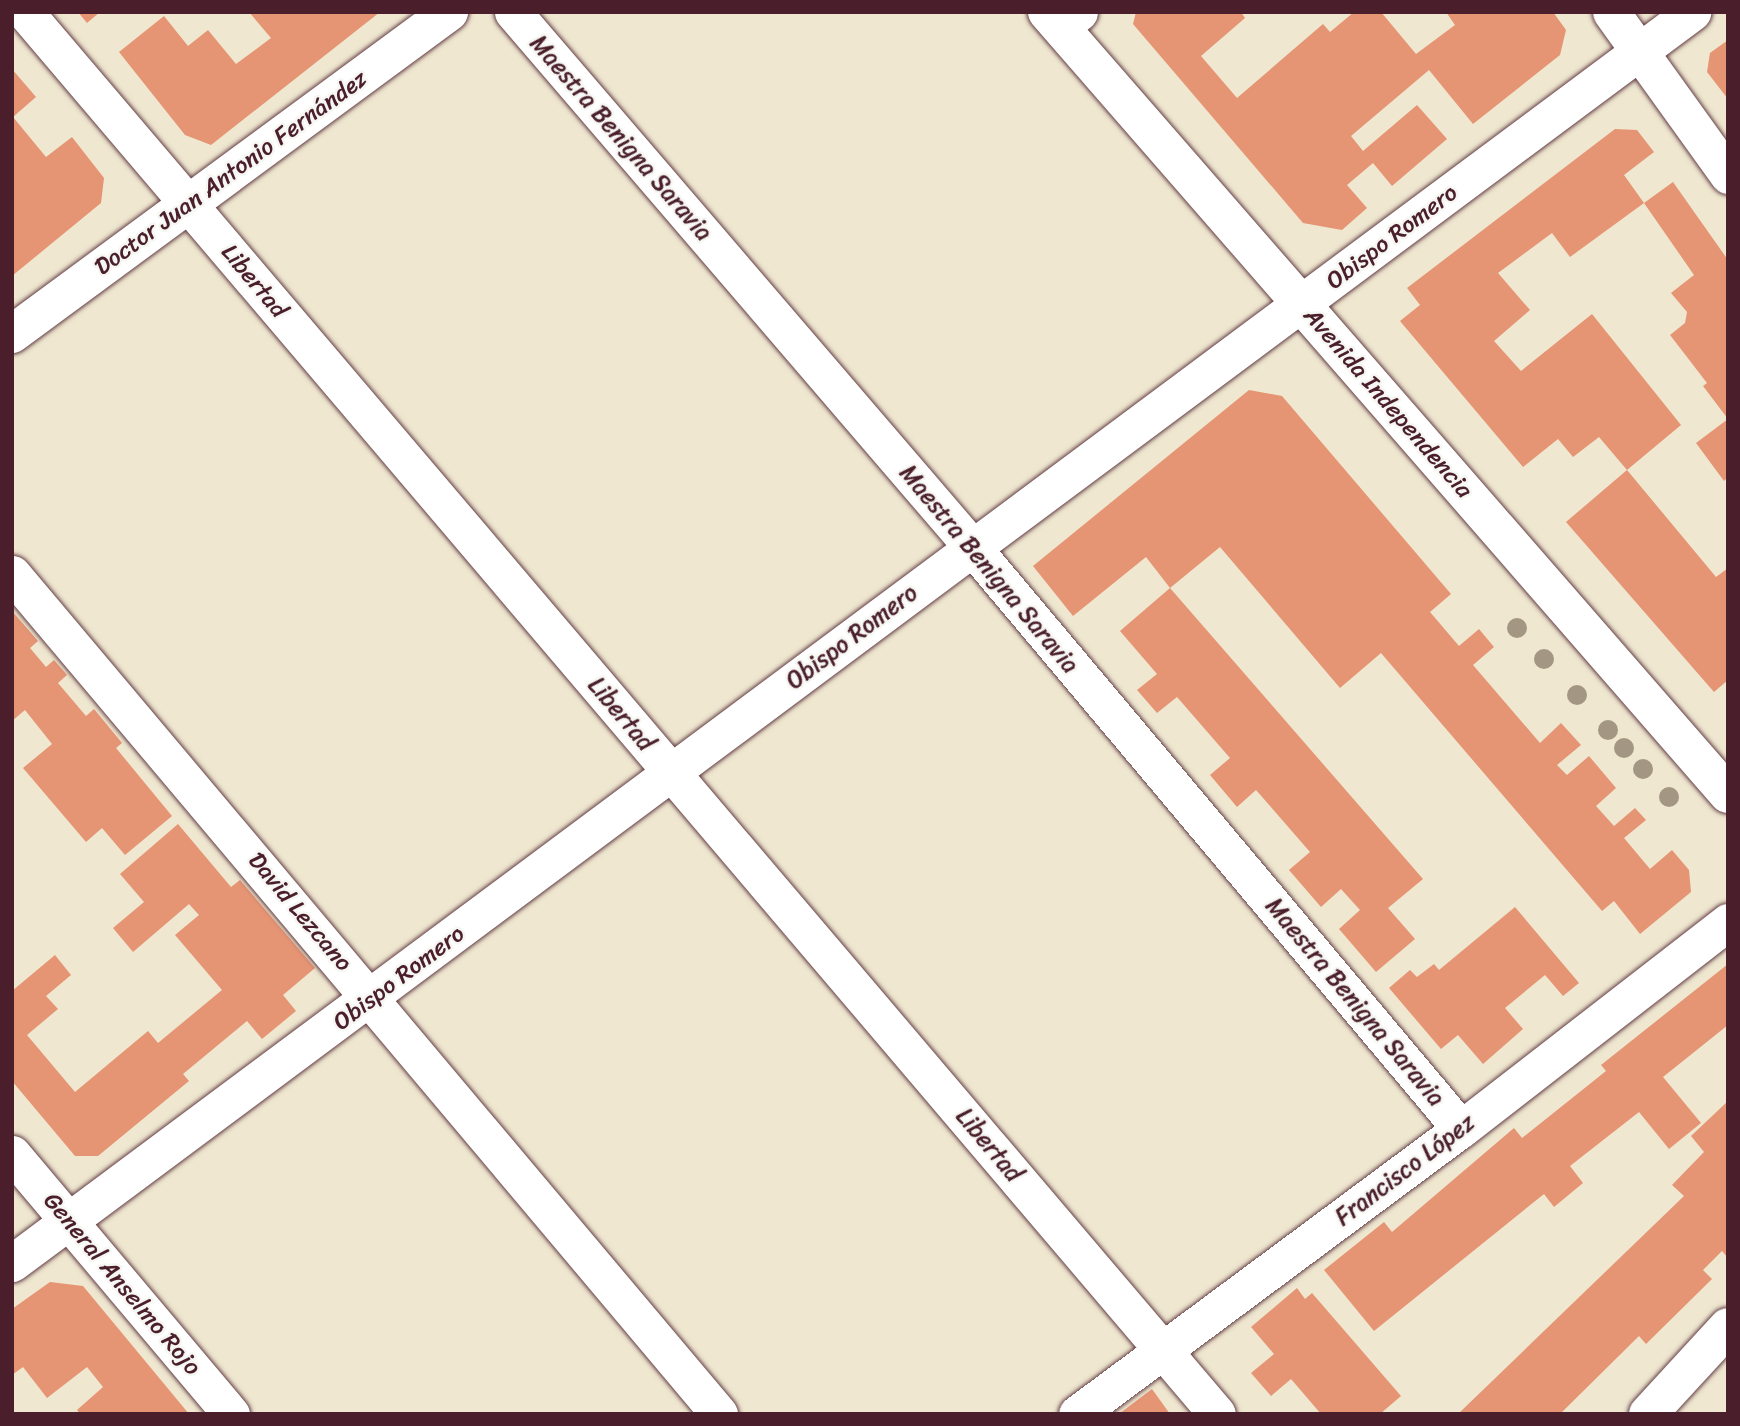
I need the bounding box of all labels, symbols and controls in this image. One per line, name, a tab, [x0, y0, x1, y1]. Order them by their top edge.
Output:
street label: Maestra Benigna Saravia	[524, 29, 718, 247]
street label: Doctor Juan Antonio Fernández	[88, 64, 374, 282]
street label: Obispo Romero	[1321, 178, 1463, 296]
street label: Libertad	[215, 238, 293, 324]
street label: Avenida Independencia	[1297, 302, 1479, 504]
street label: Maestra Benigna Saravia	[893, 459, 1085, 679]
street label: Obispo Romero	[781, 578, 923, 696]
street label: Libertad	[582, 671, 660, 757]
street label: David Lezcano	[242, 847, 358, 977]
street label: Maestra Benigna Saravia	[1259, 892, 1451, 1112]
street label: Obispo Romero	[328, 919, 470, 1037]
street label: Libertad	[950, 1102, 1028, 1188]
street label: Francisco López	[1330, 1108, 1480, 1232]
street label: General Anselmo Rojo	[37, 1187, 207, 1381]

